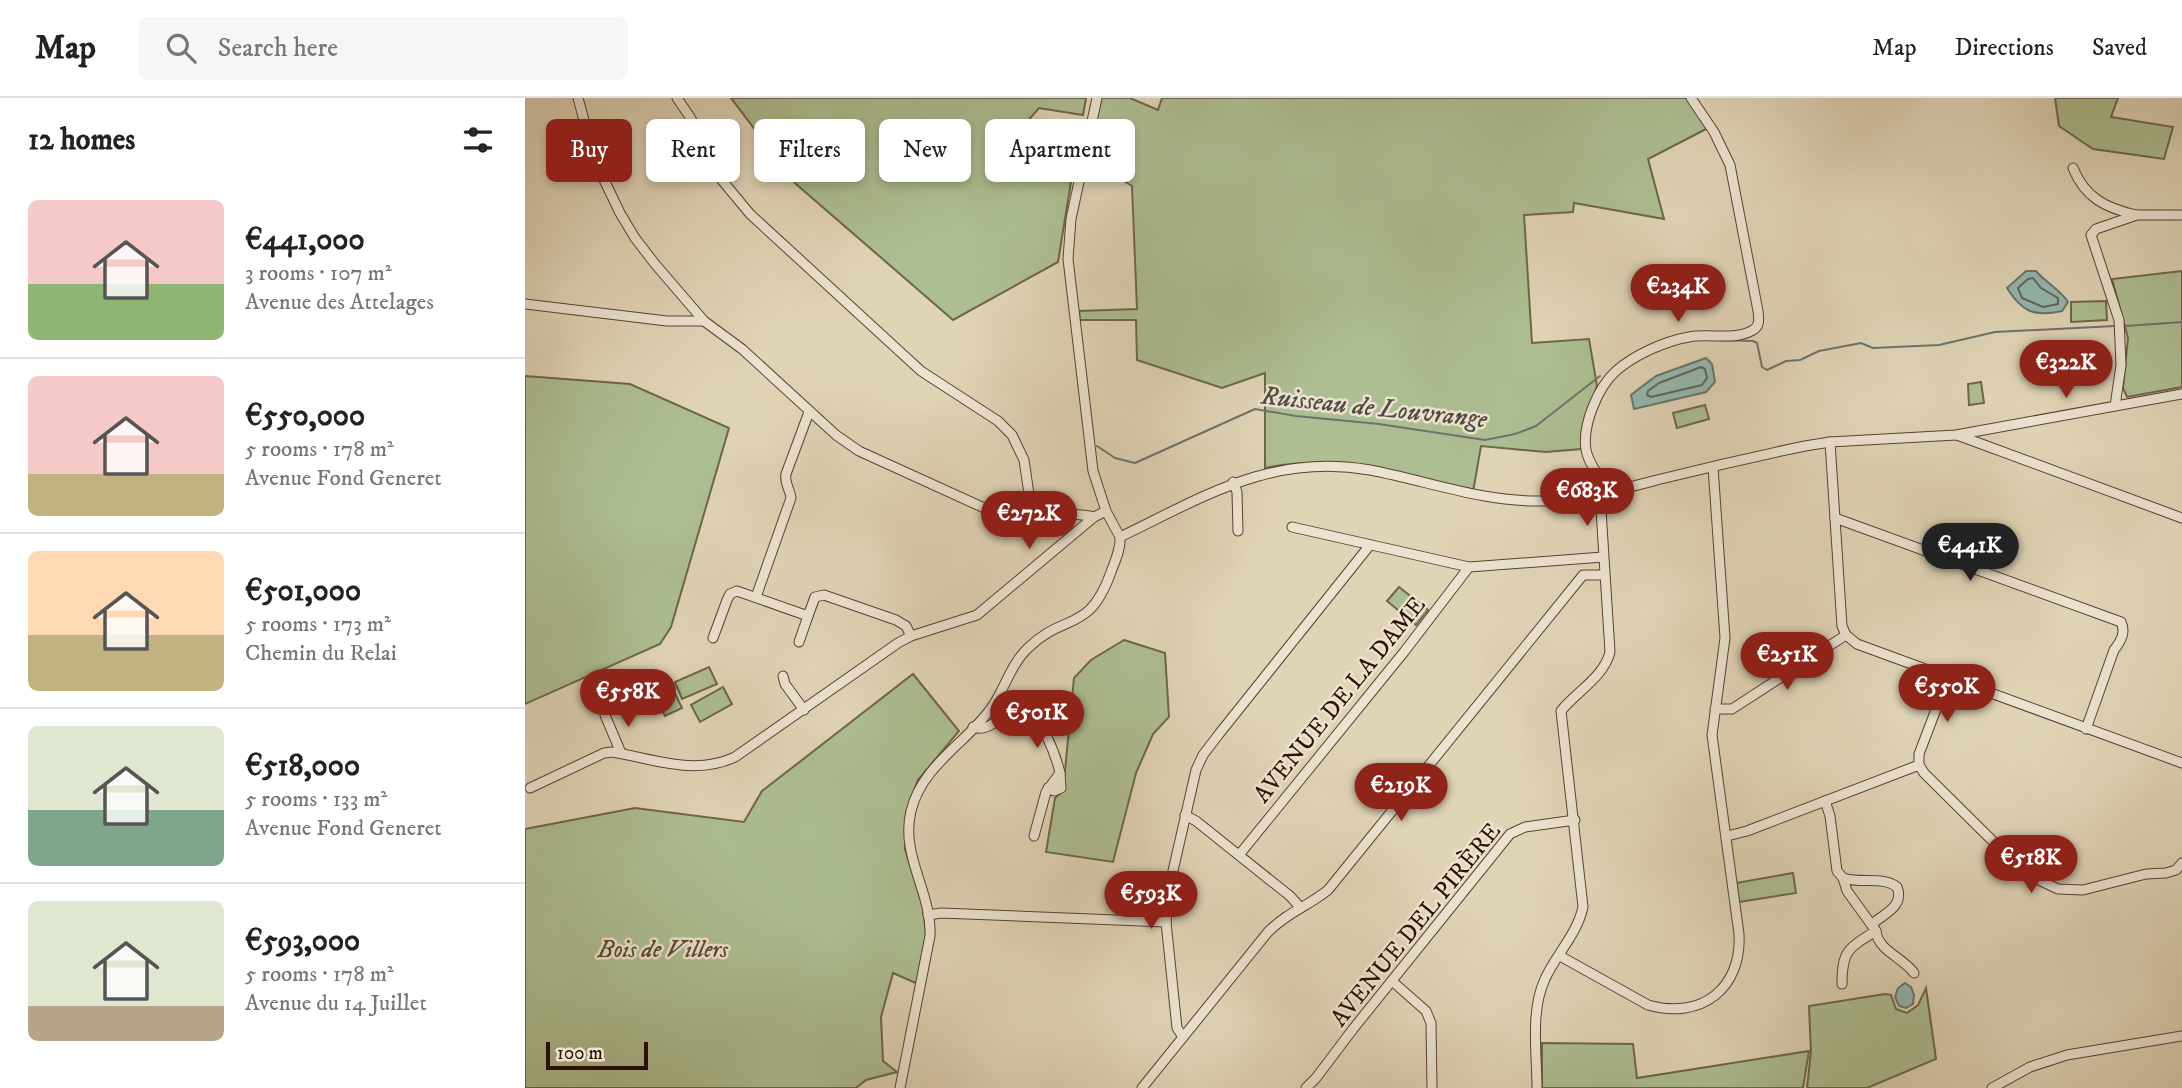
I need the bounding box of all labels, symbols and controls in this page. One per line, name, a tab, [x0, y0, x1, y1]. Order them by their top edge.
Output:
search box	[138, 17, 628, 80]
text: Map	[35, 28, 96, 69]
icon: search	[162, 29, 200, 67]
text: Search here	[218, 32, 338, 65]
text: Map	[1872, 33, 1917, 63]
text: Directions	[1955, 33, 2054, 63]
text: Saved	[2092, 33, 2147, 63]
chip: Buy	[546, 119, 632, 182]
chip: Rent	[646, 119, 740, 182]
chip: Filters	[754, 119, 865, 182]
chip: New	[879, 119, 971, 182]
chip: Apartment	[985, 119, 1135, 182]
icon: filters	[459, 121, 497, 159]
text: 12 homes	[28, 122, 135, 159]
text: €441,000	[245, 222, 365, 259]
icon: home	[84, 228, 168, 312]
text: 3 rooms · 107 m²	[245, 259, 392, 288]
pin: €234K	[1629, 264, 1727, 324]
text: €234K	[1647, 272, 1709, 301]
text: Avenue des Attelages	[245, 288, 434, 317]
pin: €322K	[2017, 341, 2115, 400]
text: €322K	[2036, 348, 2096, 377]
water label: Ruisseau de Louvrange	[1258, 380, 1490, 436]
text: €550,000	[245, 398, 365, 435]
icon: home	[84, 404, 168, 488]
text: 5 rooms · 178 m²	[245, 435, 394, 464]
text: Avenue Fond Generet	[245, 464, 442, 493]
pin: €683K	[1538, 468, 1636, 528]
text: €683K	[1556, 476, 1618, 505]
pin: €272K	[980, 491, 1078, 551]
text: €272K	[997, 499, 1061, 528]
pin: €441K	[1921, 524, 2019, 583]
text: €441K	[1938, 531, 2002, 560]
text: €501,000	[245, 573, 361, 610]
icon: home	[84, 579, 168, 663]
street label: AVENUE DE LA DAME	[1248, 591, 1432, 809]
text: 5 rooms · 173 m²	[245, 610, 391, 639]
pin: €251K	[1738, 632, 1836, 692]
text: Chemin du Relai	[245, 639, 397, 668]
text: €251K	[1757, 640, 1817, 669]
pin: €550K	[1898, 664, 1996, 724]
pin: €558K	[579, 670, 677, 729]
text: €550K	[1915, 672, 1979, 701]
text: €558K	[596, 677, 660, 706]
pin: €501K	[988, 690, 1086, 750]
text: €501K	[1006, 698, 1068, 727]
text: €518,000	[245, 748, 360, 785]
icon: home	[84, 754, 168, 838]
pin: €219K	[1352, 764, 1450, 823]
text: €219K	[1371, 771, 1431, 800]
text: 5 rooms · 133 m²	[245, 785, 387, 814]
text: Avenue Fond Generet	[245, 814, 442, 843]
street label: AVENUE DEL PIRÈRE	[1324, 817, 1508, 1033]
pin: €518K	[1982, 836, 2080, 895]
text: €518K	[2000, 843, 2062, 872]
pin: €593K	[1102, 872, 1200, 931]
text: €593K	[1120, 879, 1182, 908]
text: €593,000	[245, 923, 360, 960]
icon: home	[84, 929, 168, 1013]
park label: Bois de Villers	[597, 935, 729, 965]
text: 5 rooms · 178 m²	[245, 960, 394, 989]
text: Avenue du 14 Juillet	[245, 989, 427, 1018]
scale bar	[546, 1039, 647, 1071]
text: 100 m	[557, 1042, 603, 1065]

